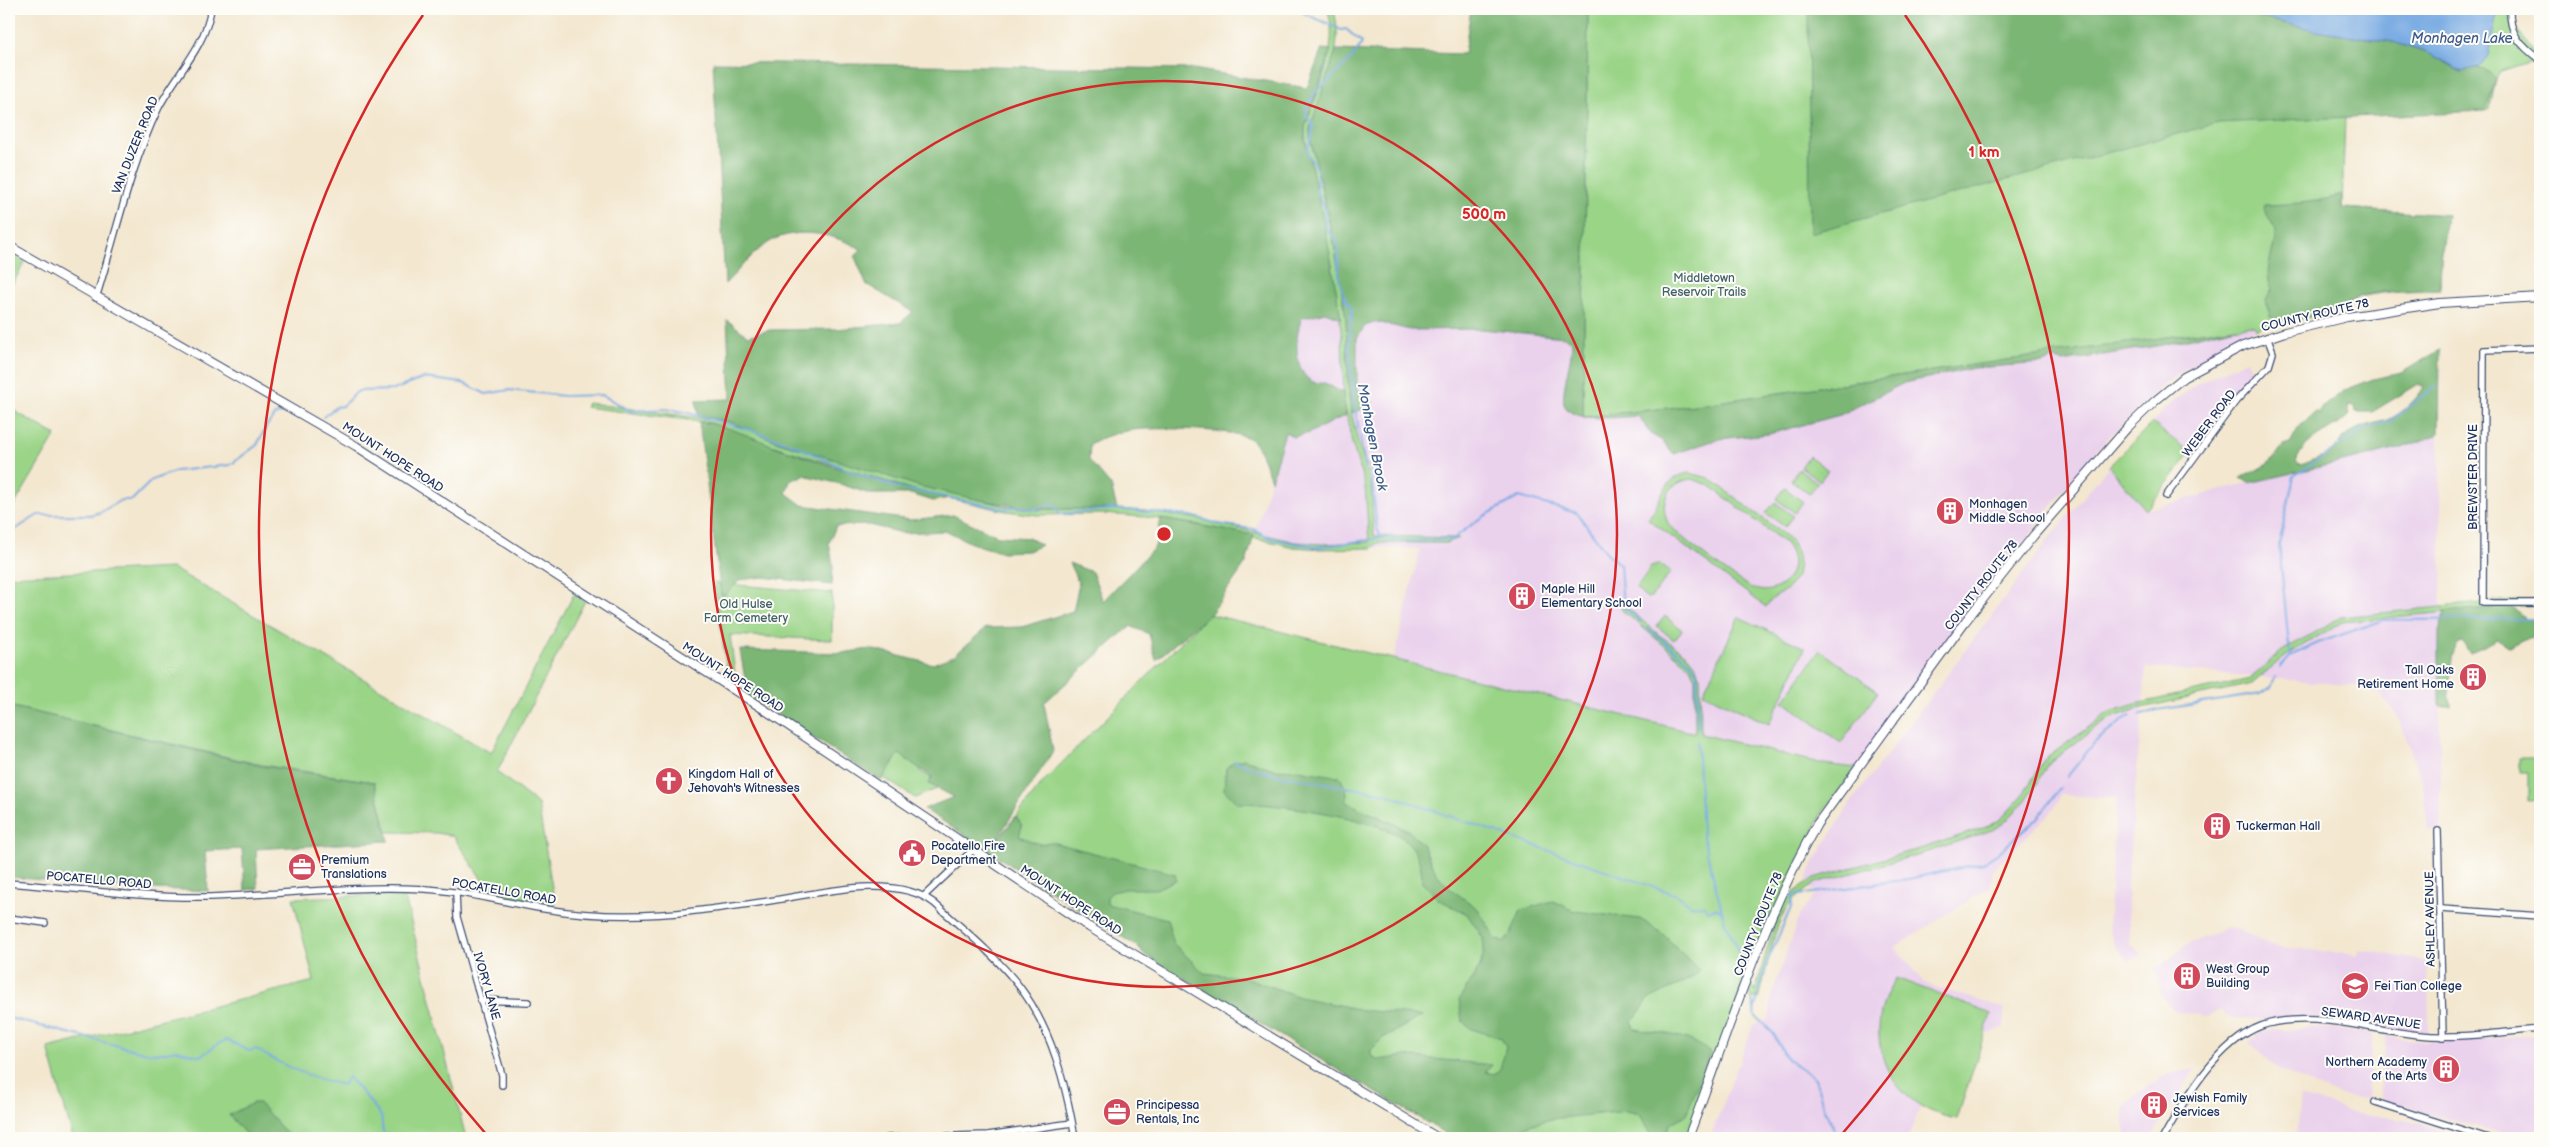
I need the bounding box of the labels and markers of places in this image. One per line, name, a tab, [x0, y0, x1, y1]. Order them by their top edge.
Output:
building icon: Monhagen Middle School	[1935, 496, 1965, 526]
place label: Monhagen Middle School	[1969, 497, 2045, 526]
centre of rings	[1155, 525, 1173, 543]
building icon: Maple Hill Elementary School	[1507, 581, 1537, 611]
place label: Maple Hill Elementary School	[1541, 582, 1642, 611]
building icon: Tall Oaks Retirement Home	[2458, 662, 2488, 692]
place label: Tall Oaks Retirement Home	[2357, 663, 2454, 692]
church icon: Kingdom Hall of Jehovah's Witnesses	[654, 766, 684, 796]
place label: Kingdom Hall of Jehovah's Witnesses	[688, 767, 800, 796]
building icon: Tuckerman Hall	[2202, 811, 2232, 841]
place label: Tuckerman Hall	[2236, 819, 2320, 834]
public building icon: Pocatello Fire Department	[897, 838, 927, 868]
place label: Pocatello Fire Department	[931, 839, 1005, 868]
office icon: Premium Translations	[287, 852, 317, 882]
place label: Premium Translations	[321, 853, 387, 882]
building icon: West Group Building	[2172, 961, 2202, 991]
place label: West Group Building	[2206, 962, 2270, 991]
school or university icon: Fei Tian College	[2340, 971, 2370, 1001]
place label: Fei Tian College	[2374, 979, 2462, 994]
building icon: Northern Academy of the Arts	[2431, 1054, 2461, 1084]
place label: Northern Academy of the Arts	[2325, 1055, 2428, 1084]
building icon: Jewish Family Services	[2139, 1090, 2169, 1120]
place label: Jewish Family Services	[2173, 1091, 2248, 1120]
office icon: Principessa Rentals, Inc	[1102, 1097, 1132, 1127]
place label: Principessa Rentals, Inc	[1136, 1098, 1200, 1127]

